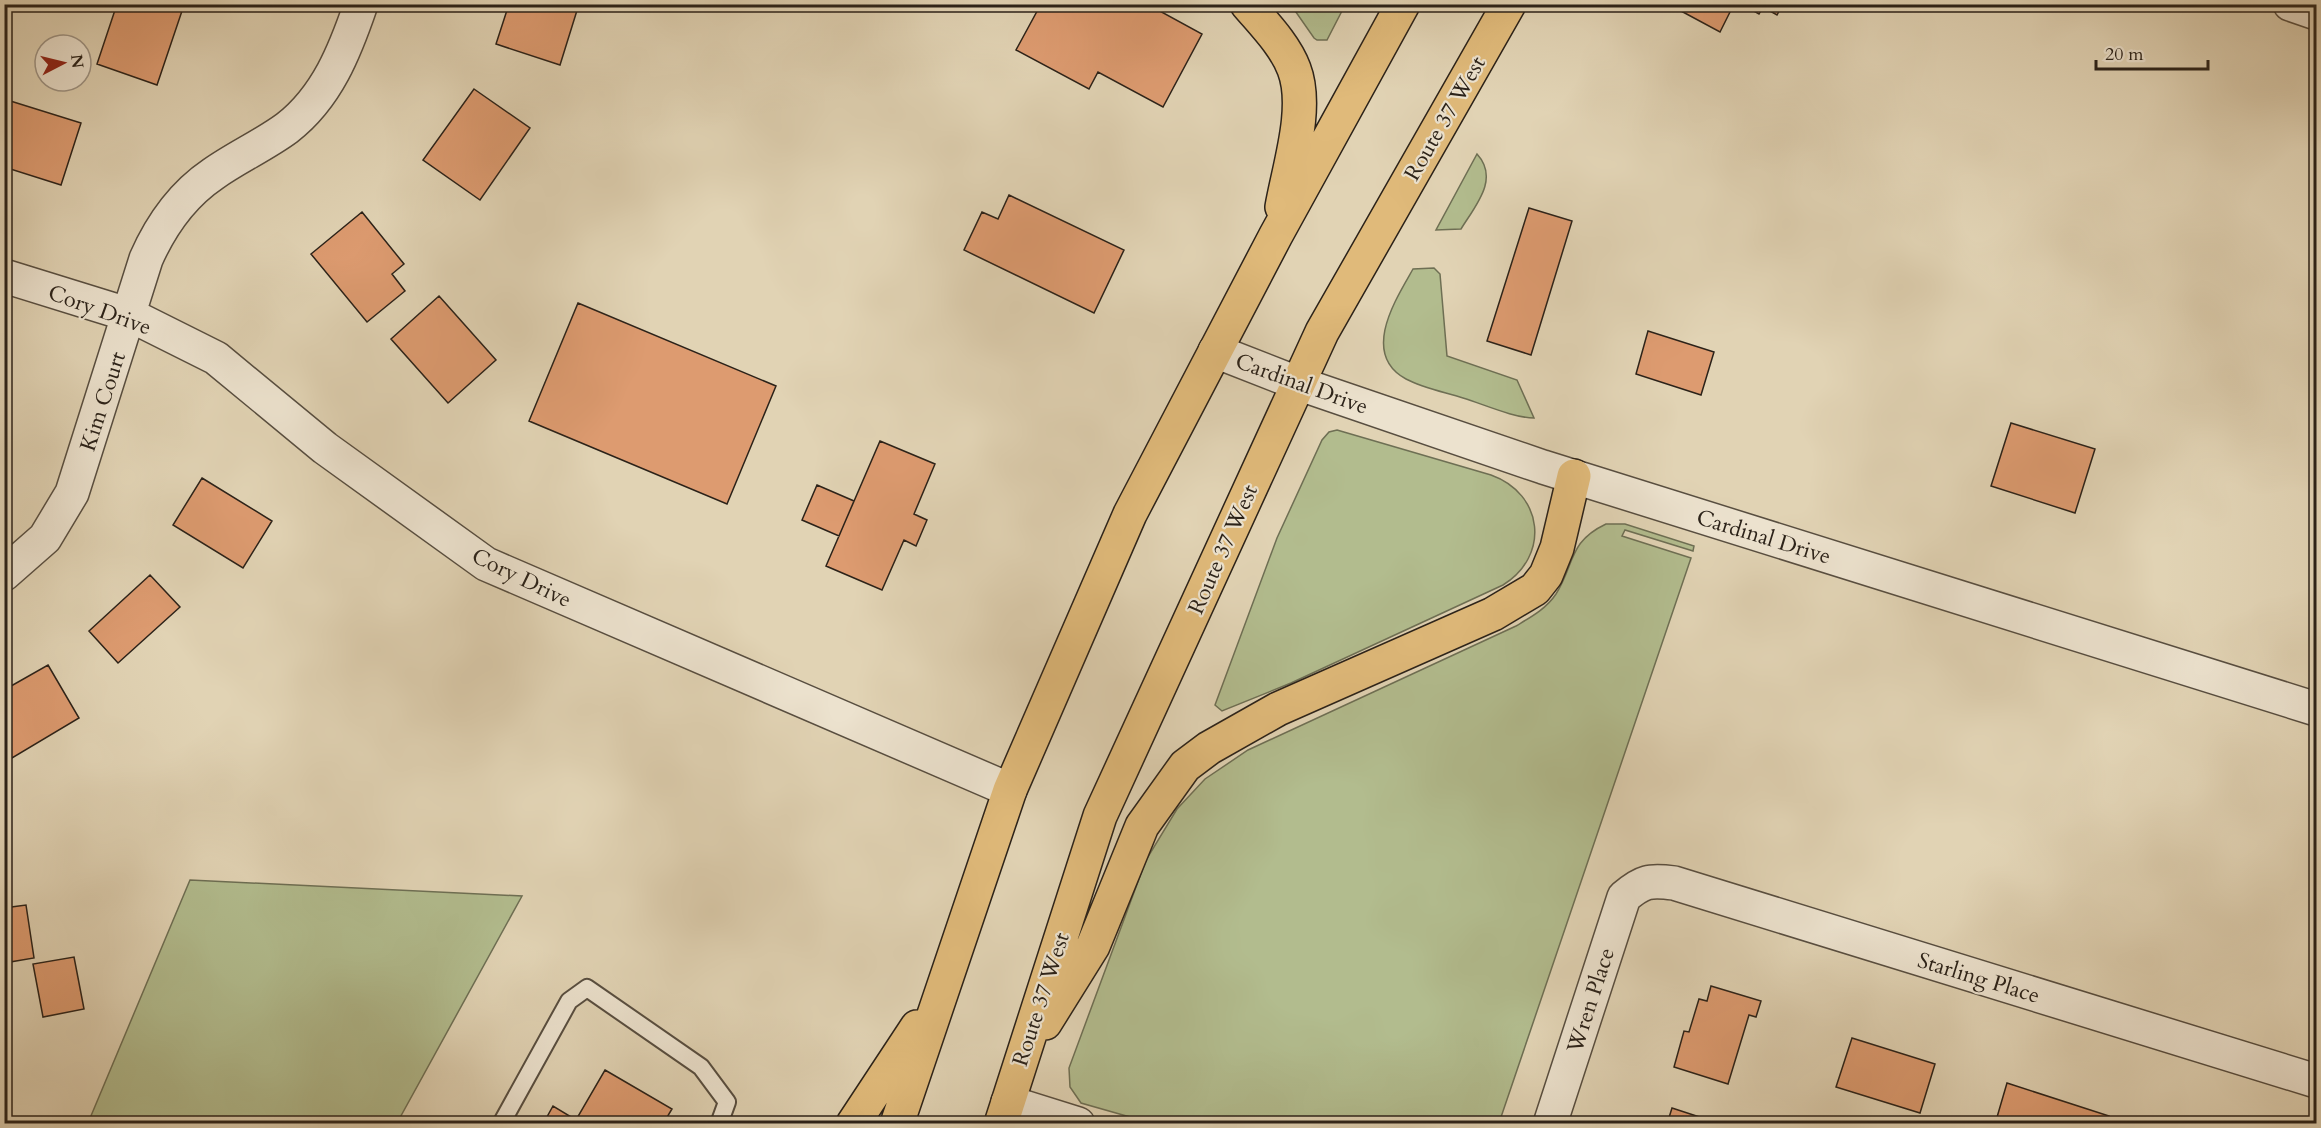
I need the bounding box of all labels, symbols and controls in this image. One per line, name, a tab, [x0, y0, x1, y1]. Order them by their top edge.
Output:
north arrow	[33, 33, 93, 93]
scale bar	[2096, 33, 2208, 71]
text: 20 m	[2105, 42, 2144, 67]
street label: Route 37 West	[1397, 51, 1493, 186]
text: N	[65, 53, 89, 70]
street label: Cory Drive	[44, 277, 155, 342]
street label: Cardinal Drive	[1231, 346, 1372, 422]
street label: Kim Court	[73, 348, 133, 455]
street label: Route 37 West	[1181, 480, 1265, 619]
street label: Cardinal Drive	[1693, 502, 1835, 572]
street label: Cory Drive	[467, 541, 576, 615]
street label: Route 37 West	[1005, 928, 1077, 1070]
street label: Wren Place	[1560, 944, 1622, 1058]
street label: Starling Place	[1914, 945, 2043, 1011]

